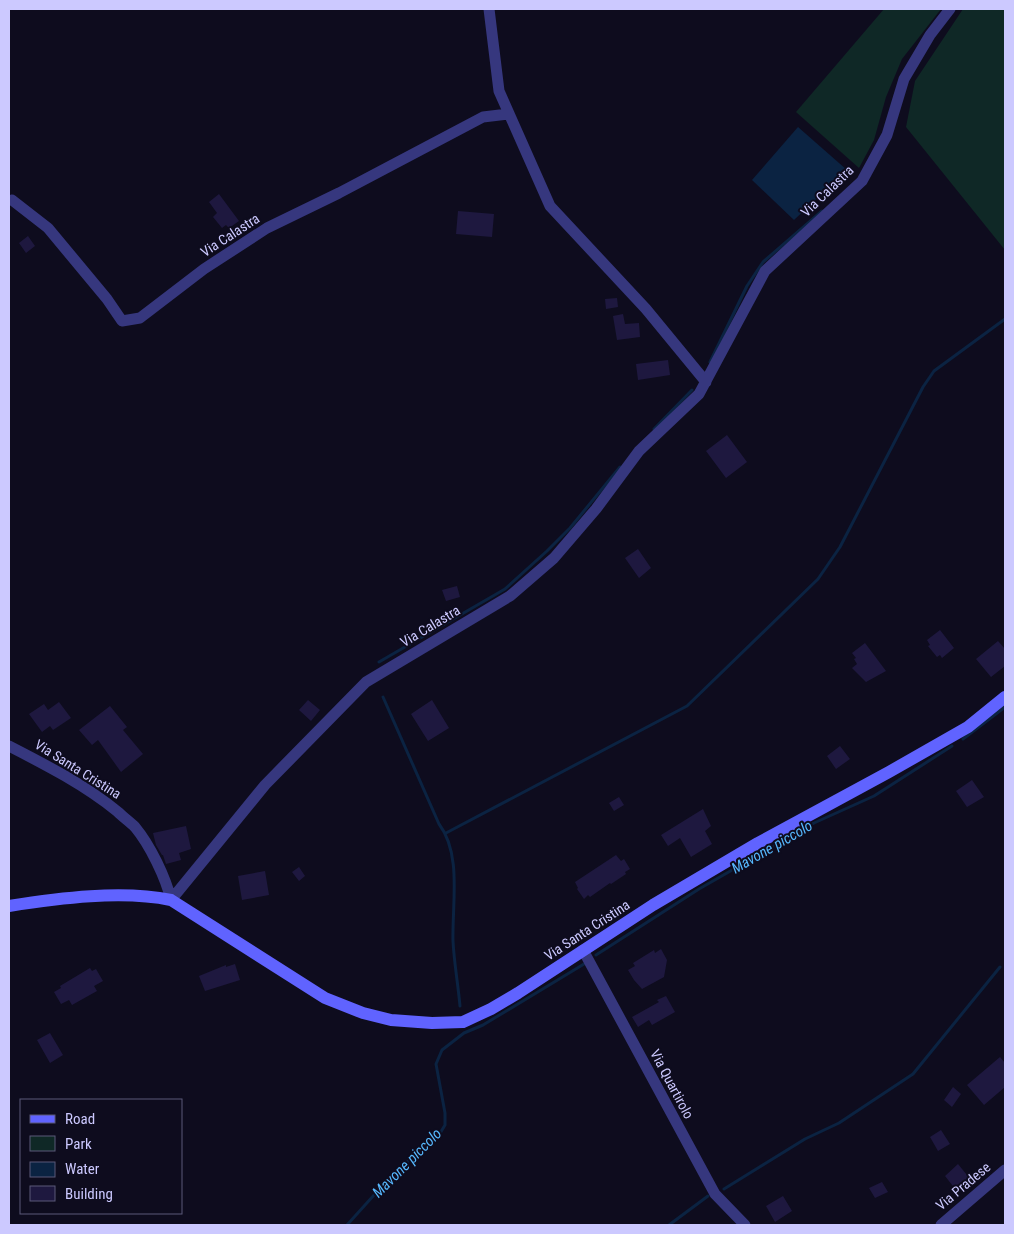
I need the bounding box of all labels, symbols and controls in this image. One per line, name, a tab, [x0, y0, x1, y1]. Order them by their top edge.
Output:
street label: Via Calastra	[797, 162, 857, 220]
street label: Via Calastra	[198, 210, 262, 260]
street label: Via Calastra	[397, 602, 463, 650]
street label: Via Santa Cristina	[32, 736, 124, 802]
water label: Mavone piccolo	[728, 817, 816, 877]
street label: Via Santa Cristina	[541, 896, 633, 964]
street label: Via Quartirolo	[647, 1047, 697, 1121]
legend	[20, 1099, 182, 1214]
text: Road	[65, 1110, 95, 1128]
water label: Mavone piccolo	[369, 1125, 445, 1201]
text: Park	[65, 1135, 92, 1153]
street label: Via Pradese	[933, 1158, 994, 1213]
text: Water	[65, 1160, 100, 1178]
text: Building	[65, 1185, 113, 1203]

